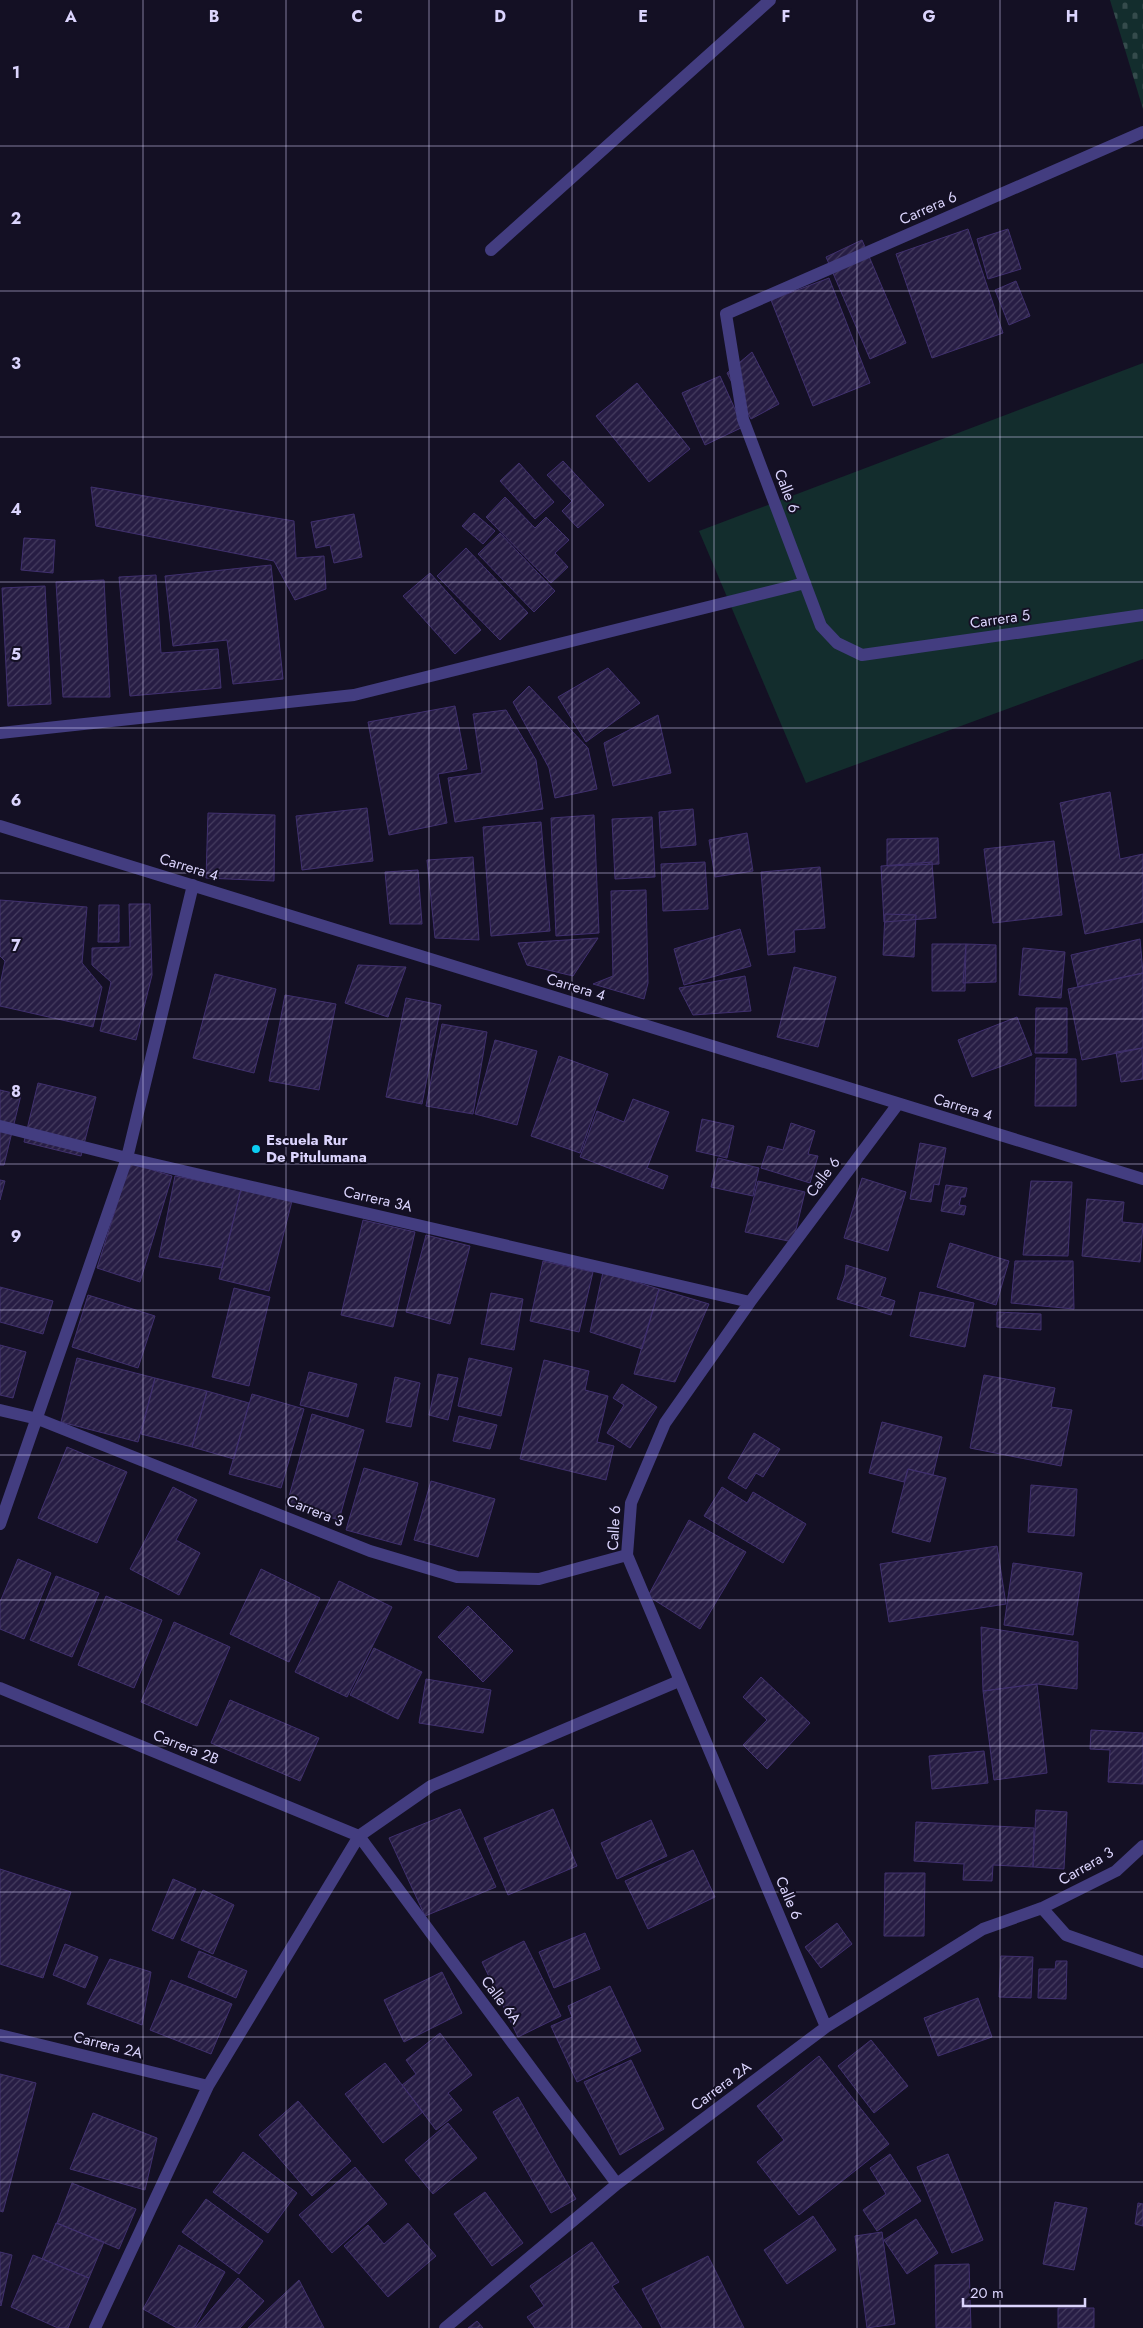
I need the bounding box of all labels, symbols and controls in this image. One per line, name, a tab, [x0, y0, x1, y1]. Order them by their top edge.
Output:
text: A	[64, 5, 77, 28]
text: B	[209, 5, 219, 28]
text: C	[351, 5, 363, 28]
text: D	[494, 5, 506, 28]
text: E	[638, 5, 648, 28]
text: F	[782, 5, 790, 28]
text: G	[922, 5, 936, 28]
text: H	[1066, 5, 1078, 28]
text: 1	[12, 61, 20, 84]
street label: Carrera 6	[896, 186, 960, 230]
text: 2	[11, 207, 21, 230]
text: 3	[11, 352, 21, 375]
street label: Calle 6	[769, 466, 805, 516]
text: 4	[10, 498, 22, 521]
street label: Carrera 5	[968, 604, 1032, 634]
text: 5	[11, 643, 21, 666]
text: 6	[11, 789, 21, 812]
street label: Carrera 4	[157, 848, 222, 886]
text: 7	[11, 934, 21, 957]
street label: Carrera 4	[544, 968, 609, 1006]
text: 8	[11, 1080, 21, 1103]
street label: Carrera 4	[931, 1088, 996, 1126]
place label: Escuela Rur De Pitulumana	[266, 1129, 367, 1168]
marker: Escuela Rur De Pitulumana	[250, 1143, 262, 1155]
street label: Calle 6	[801, 1152, 845, 1202]
street label: Carrera 3A	[341, 1180, 415, 1218]
text: 9	[11, 1225, 21, 1248]
street label: Carrera 3	[283, 1489, 347, 1533]
street label: Calle 6	[602, 1505, 626, 1551]
street label: Carrera 2B	[150, 1724, 222, 1770]
street label: Carrera 3	[1054, 1841, 1118, 1891]
street label: Calle 6	[770, 1873, 808, 1923]
street label: Calle 6A	[476, 1971, 526, 2029]
street label: Carrera 2A	[71, 2026, 145, 2064]
street label: Carrera 2A	[686, 2056, 756, 2116]
scale bar	[963, 2276, 1086, 2308]
text: 20 m	[970, 2282, 1004, 2304]

